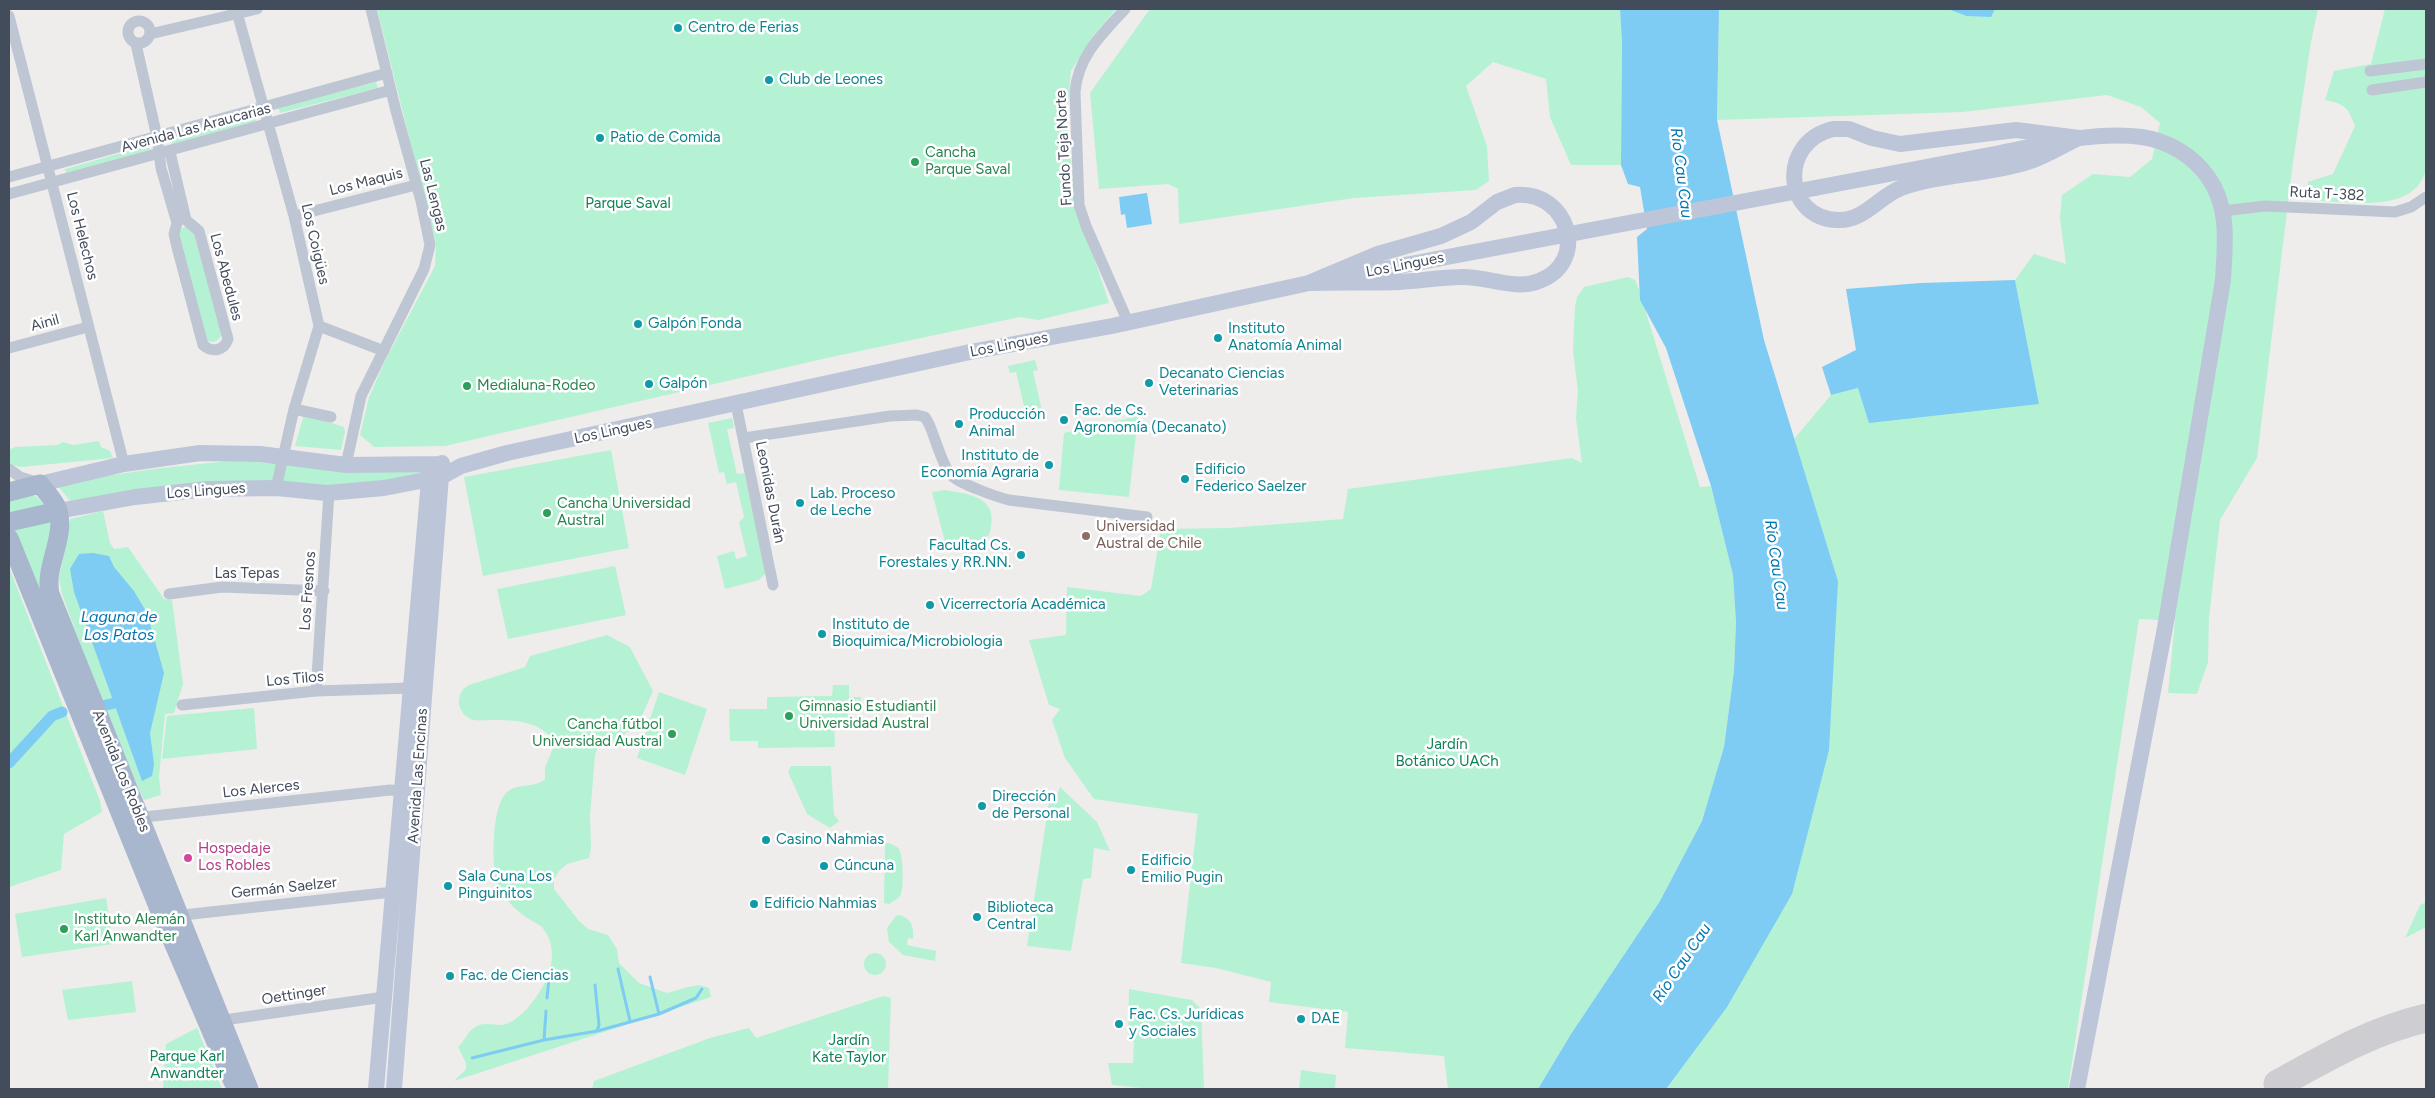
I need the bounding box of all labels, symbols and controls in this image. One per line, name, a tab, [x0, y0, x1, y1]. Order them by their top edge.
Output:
place label: Centro de Ferias	[688, 19, 799, 37]
marker: Centro de Ferias	[672, 22, 684, 34]
place label: Club de Leones	[779, 71, 883, 89]
marker: Club de Leones	[763, 74, 775, 86]
street label: Fundo Teja Norte	[1052, 90, 1076, 206]
street label: Avenida Las Araucarias	[119, 99, 273, 157]
water label: Río Cau Cau	[1666, 127, 1696, 219]
place label: Patio de Comida	[610, 129, 721, 147]
marker: Patio de Comida	[594, 132, 606, 144]
place label: Cancha Parque Saval	[925, 144, 1011, 179]
marker: Cancha Parque Saval	[909, 156, 921, 168]
street label: Las Lengas	[415, 157, 451, 233]
street label: Los Maquis	[327, 164, 405, 200]
street label: Ruta T-382	[2289, 183, 2365, 205]
street label: Los Helechos	[62, 190, 102, 282]
park label: Parque Saval	[585, 195, 671, 213]
street label: Los Coigües	[297, 202, 333, 286]
street label: Los Abedules	[206, 231, 246, 323]
street label: Los Lingues	[1364, 249, 1446, 281]
street label: Ainil	[29, 311, 61, 335]
place label: Galpón Fonda	[648, 315, 742, 333]
marker: Galpón Fonda	[632, 318, 644, 330]
place label: Instituto Anatomía Animal	[1228, 320, 1342, 355]
street label: Los Lingues	[968, 329, 1050, 361]
marker: Instituto Anatomía Animal	[1212, 332, 1224, 344]
place label: Decanato Ciencias Veterinarias	[1159, 365, 1284, 400]
place label: Galpón	[659, 375, 707, 393]
place label: Medialuna-Rodeo	[477, 377, 596, 395]
marker: Decanato Ciencias Veterinarias	[1143, 377, 1155, 389]
marker: Galpón	[643, 378, 655, 390]
marker: Medialuna-Rodeo	[461, 380, 473, 392]
place label: Fac. de Cs. Agronomía (Decanato)	[1074, 402, 1226, 437]
place label: Producción Animal	[969, 406, 1045, 441]
street label: Los Lingues	[572, 414, 654, 448]
marker: Fac. de Cs. Agronomía (Decanato)	[1058, 414, 1070, 426]
marker: Producción Animal	[953, 418, 965, 430]
street label: Leonidas Durán	[751, 440, 789, 544]
place label: Instituto de Economía Agraria	[921, 447, 1039, 482]
marker: Instituto de Economía Agraria	[1043, 459, 1055, 471]
place label: Edificio Federico Saelzer	[1195, 461, 1306, 496]
marker: Edificio Federico Saelzer	[1179, 473, 1191, 485]
street label: Los Lingues	[166, 479, 246, 503]
place label: Lab. Proceso de Leche	[810, 485, 895, 520]
place label: Cancha Universidad Austral	[557, 495, 691, 530]
marker: Lab. Proceso de Leche	[794, 497, 806, 509]
marker: Cancha Universidad Austral	[541, 507, 553, 519]
place label: Universidad Austral de Chile	[1096, 518, 1202, 553]
water label: Río Cau Cau	[1760, 519, 1792, 611]
marker: Universidad Austral de Chile	[1080, 530, 1092, 542]
place label: Facultad Cs. Forestales y RR.NN.	[879, 537, 1011, 572]
marker: Facultad Cs. Forestales y RR.NN.	[1015, 549, 1027, 561]
street label: Los Fresnos	[296, 551, 320, 631]
street label: Las Tepas	[214, 565, 280, 583]
place label: Vicerrectoría Académica	[940, 596, 1106, 614]
marker: Vicerrectoría Académica	[924, 599, 936, 611]
water label: Laguna de Los Patos	[81, 607, 157, 645]
place label: Instituto de Bioquimica/Microbiologia	[832, 616, 1003, 651]
marker: Instituto de Bioquimica/Microbiologia	[816, 628, 828, 640]
street label: Los Tilos	[265, 668, 325, 690]
place label: Gimnasio Estudiantil Universidad Austral	[799, 698, 936, 733]
street label: Avenida Los Robles	[88, 707, 154, 835]
street label: Avenida Las Encinas	[404, 708, 432, 844]
marker: Gimnasio Estudiantil Universidad Austral	[783, 710, 795, 722]
place label: Cancha fútbol Universidad Austral	[532, 716, 662, 751]
marker: Cancha fútbol Universidad Austral	[666, 728, 678, 740]
park label: Jardín Botánico UACh	[1395, 736, 1499, 771]
street label: Los Alerces	[222, 776, 300, 802]
place label: Dirección de Personal	[992, 788, 1069, 823]
marker: Dirección de Personal	[976, 800, 988, 812]
place label: Casino Nahmias	[776, 831, 884, 849]
marker: Casino Nahmias	[760, 834, 772, 846]
place label: Hospedaje Los Robles	[198, 840, 271, 875]
marker: Hospedaje Los Robles	[182, 852, 194, 864]
place label: Edificio Emilio Pugin	[1141, 852, 1223, 887]
place label: Cúncuna	[834, 857, 894, 875]
marker: Cúncuna	[818, 860, 830, 872]
marker: Edificio Emilio Pugin	[1125, 864, 1137, 876]
place label: Sala Cuna Los Pinguinitos	[458, 868, 552, 903]
street label: Germán Saelzer	[230, 874, 338, 902]
marker: Sala Cuna Los Pinguinitos	[442, 880, 454, 892]
place label: Edificio Nahmias	[764, 895, 877, 913]
marker: Edificio Nahmias	[748, 898, 760, 910]
place label: Biblioteca Central	[987, 899, 1054, 934]
place label: Instituto Alemán Karl Anwandter	[74, 911, 185, 946]
marker: Biblioteca Central	[971, 911, 983, 923]
water label: Río Cau Cau	[1649, 920, 1715, 1006]
marker: Instituto Alemán Karl Anwandter	[58, 923, 70, 935]
place label: Fac. de Ciencias	[460, 967, 568, 985]
marker: Fac. de Ciencias	[444, 970, 456, 982]
street label: Oettinger	[260, 981, 328, 1009]
place label: Fac. Cs. Jurídicas y Sociales	[1129, 1006, 1244, 1041]
place label: DAE	[1311, 1010, 1340, 1028]
marker: DAE	[1295, 1013, 1307, 1025]
marker: Fac. Cs. Jurídicas y Sociales	[1113, 1018, 1125, 1030]
park label: Jardín Kate Taylor	[812, 1032, 886, 1067]
park label: Parque Karl Anwandter	[149, 1048, 225, 1083]

